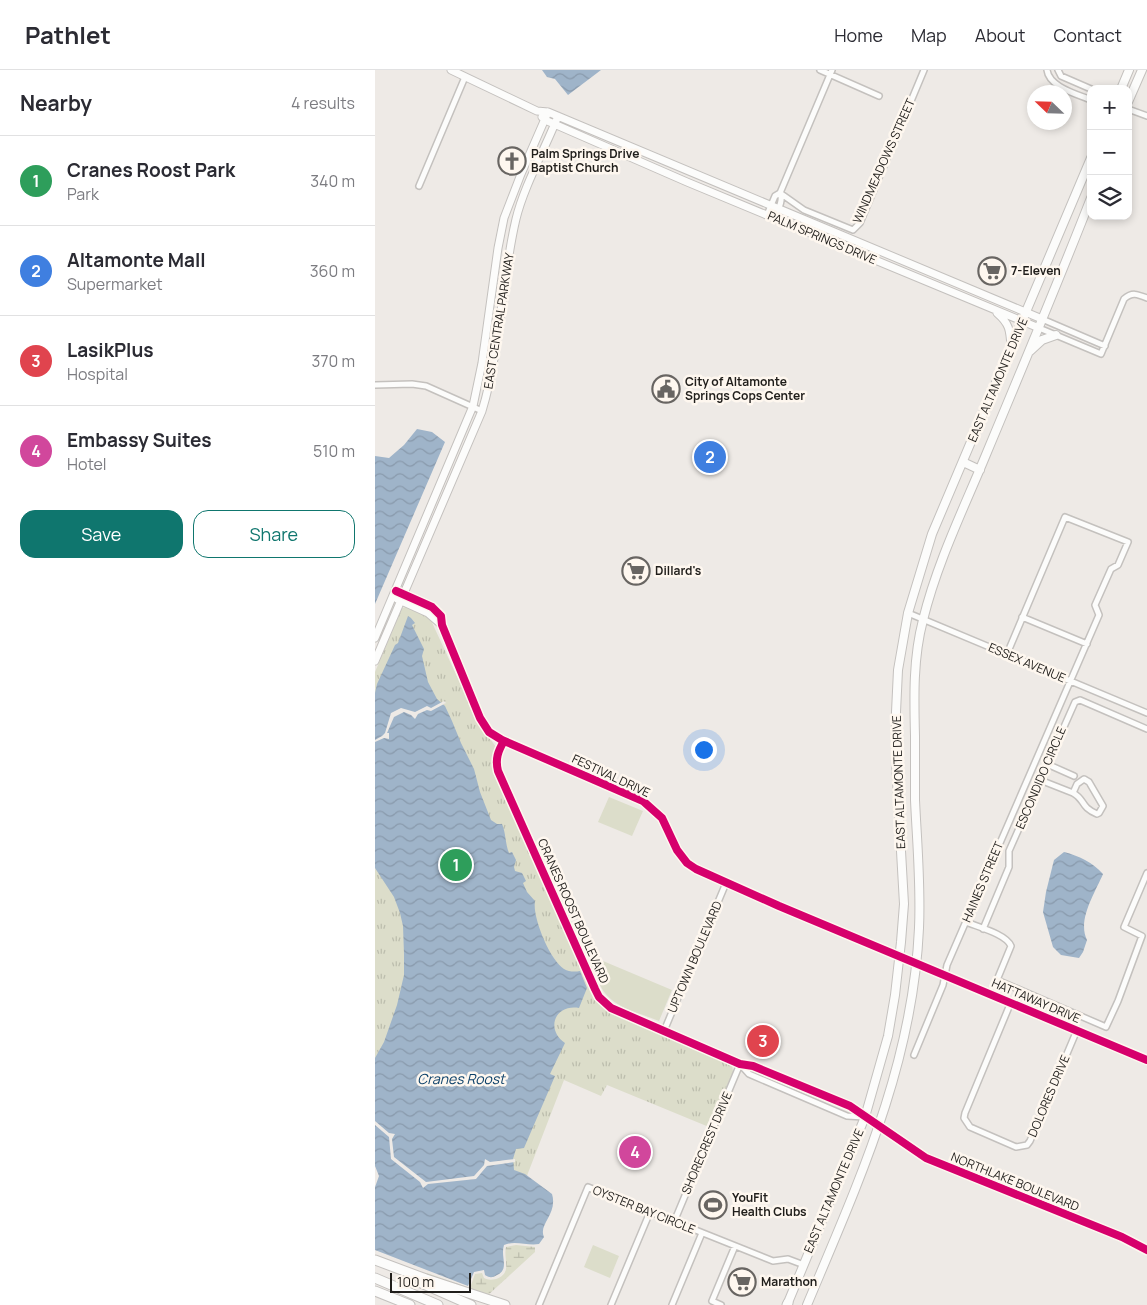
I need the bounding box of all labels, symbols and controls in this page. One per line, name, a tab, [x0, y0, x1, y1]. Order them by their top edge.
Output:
text: Pathlet	[25, 18, 111, 51]
text: Home	[834, 23, 883, 47]
text: Map	[911, 23, 947, 47]
text: About	[975, 23, 1025, 47]
text: Contact	[1053, 23, 1122, 47]
north arrow	[1027, 85, 1072, 130]
map controls	[1087, 85, 1132, 220]
button: +	[1087, 85, 1132, 130]
text: Nearby	[20, 89, 92, 117]
text: 4 results	[291, 92, 355, 114]
street label: WINDMEADOWS STREET	[848, 95, 919, 226]
button: −	[1087, 130, 1132, 175]
place label: Palm Springs Drive Baptist Church	[531, 145, 639, 176]
church icon: Palm Springs Drive Baptist Church	[497, 146, 527, 176]
text: Cranes Roost Park	[67, 157, 235, 183]
text: 1	[32, 170, 40, 192]
text: 340 m	[310, 170, 355, 192]
button: layers	[1087, 175, 1132, 220]
text: Park	[67, 183, 99, 205]
street label: PALM SPRINGS DRIVE	[765, 207, 879, 268]
text: Altamonte Mall	[67, 247, 206, 273]
street label: EAST CENTRAL PARKWAY	[479, 251, 518, 390]
supermarket icon: 7-Eleven	[977, 256, 1007, 286]
text: 2	[31, 260, 41, 282]
text: 360 m	[310, 260, 355, 282]
place label: 7-Eleven	[1011, 262, 1061, 279]
text: Supermarket	[67, 273, 163, 295]
street label: EAST ALTAMONTE DRIVE	[964, 315, 1032, 445]
text: LasikPlus	[67, 337, 154, 363]
text: 3	[31, 350, 41, 372]
text: 370 m	[312, 350, 355, 372]
text: Hospital	[67, 363, 128, 385]
place label: City of Altamonte Springs Cops Center	[685, 373, 805, 404]
public building icon: City of Altamonte Springs Cops Center	[651, 374, 681, 404]
text: Embassy Suites	[67, 427, 212, 453]
pin: 2	[694, 438, 726, 476]
text: 4	[31, 440, 41, 462]
text: 510 m	[313, 440, 355, 462]
text: Hotel	[67, 453, 107, 475]
button: Save	[20, 510, 183, 558]
button: Share	[193, 510, 355, 558]
supermarket icon: Dillard's	[621, 556, 651, 586]
place label: Dillard's	[655, 562, 702, 579]
street label: ESSEX AVENUE	[986, 639, 1069, 687]
street label: EAST ALTAMONTE DRIVE	[888, 715, 909, 849]
street label: ESCONDIDO CIRCLE	[1011, 724, 1070, 832]
your location	[691, 737, 717, 763]
street label: FESTIVAL DRIVE	[569, 750, 653, 801]
street label: CRANES ROOST BOULEVARD	[534, 836, 613, 986]
street label: HAINES STREET	[958, 838, 1008, 925]
pin: 1	[440, 846, 472, 884]
street label: UPTOWN BOULEVARD	[663, 898, 726, 1015]
street label: HATTAWAY DRIVE	[989, 974, 1083, 1027]
pin: 3	[747, 1022, 779, 1060]
street label: DOLORES DRIVE	[1024, 1052, 1074, 1139]
water label: Cranes Roost	[417, 1069, 506, 1088]
street label: SHORECREST DRIVE	[677, 1089, 736, 1197]
street label: EAST ALTAMONTE DRIVE	[800, 1126, 868, 1256]
pin: 4	[619, 1133, 651, 1171]
street label: NORTHLAKE BOULEVARD	[948, 1148, 1082, 1215]
street label: OYSTER BAY CIRCLE	[590, 1181, 698, 1238]
place label: YouFit Health Clubs	[732, 1189, 807, 1220]
sports icon: YouFit Health Clubs	[698, 1190, 728, 1220]
supermarket icon: Marathon	[727, 1267, 757, 1297]
scale bar	[390, 1270, 471, 1293]
text: 100 m	[397, 1272, 434, 1291]
place label: Marathon	[761, 1273, 817, 1290]

